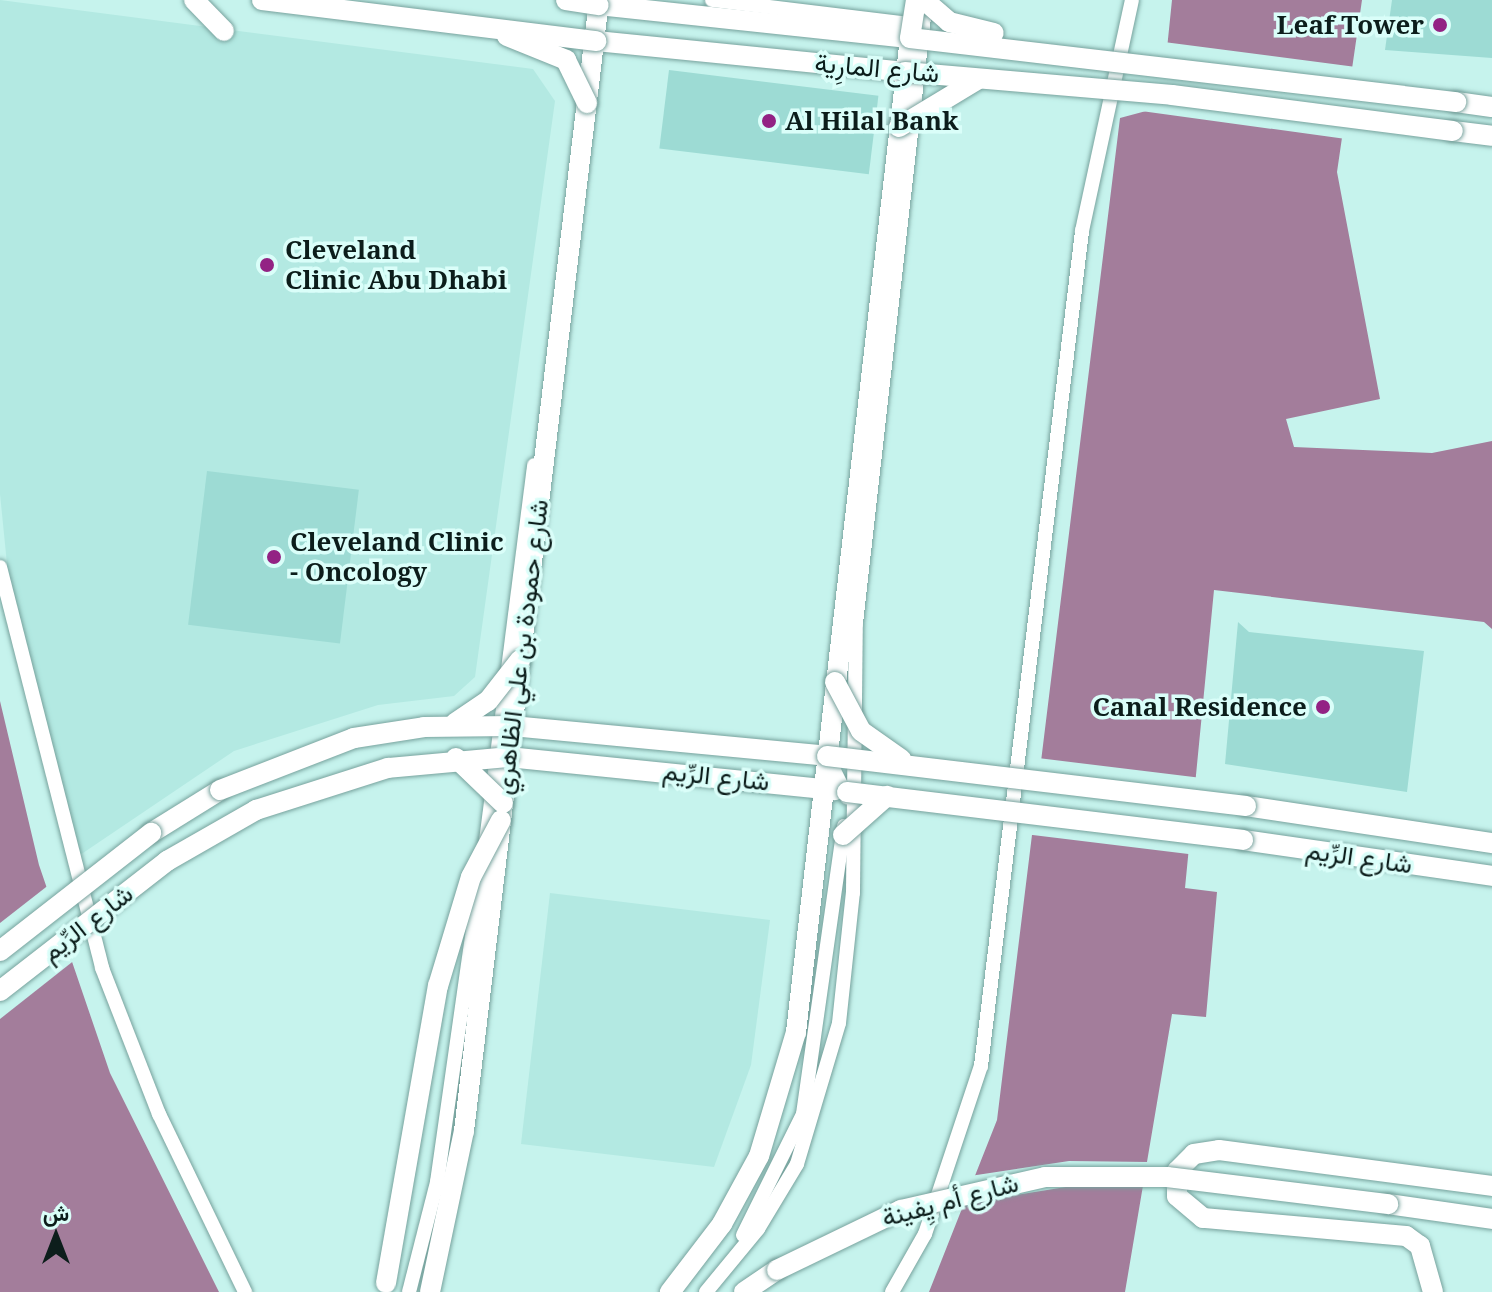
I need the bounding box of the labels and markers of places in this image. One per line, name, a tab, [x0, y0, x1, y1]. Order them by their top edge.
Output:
place label: Leaf Tower	[1277, 9, 1424, 41]
marker: Leaf Tower	[1431, 16, 1449, 34]
place label: Al Hilal Bank	[785, 105, 959, 137]
marker: Al Hilal Bank	[760, 112, 778, 130]
place label: Cleveland Clinic Abu Dhabi	[285, 234, 507, 296]
marker: Cleveland Clinic Abu Dhabi	[256, 254, 278, 276]
place label: Cleveland Clinic - Oncology	[290, 526, 504, 588]
marker: Cleveland Clinic - Oncology	[265, 548, 283, 566]
place label: Canal Residence	[1092, 691, 1307, 723]
marker: Canal Residence	[1314, 698, 1332, 716]

